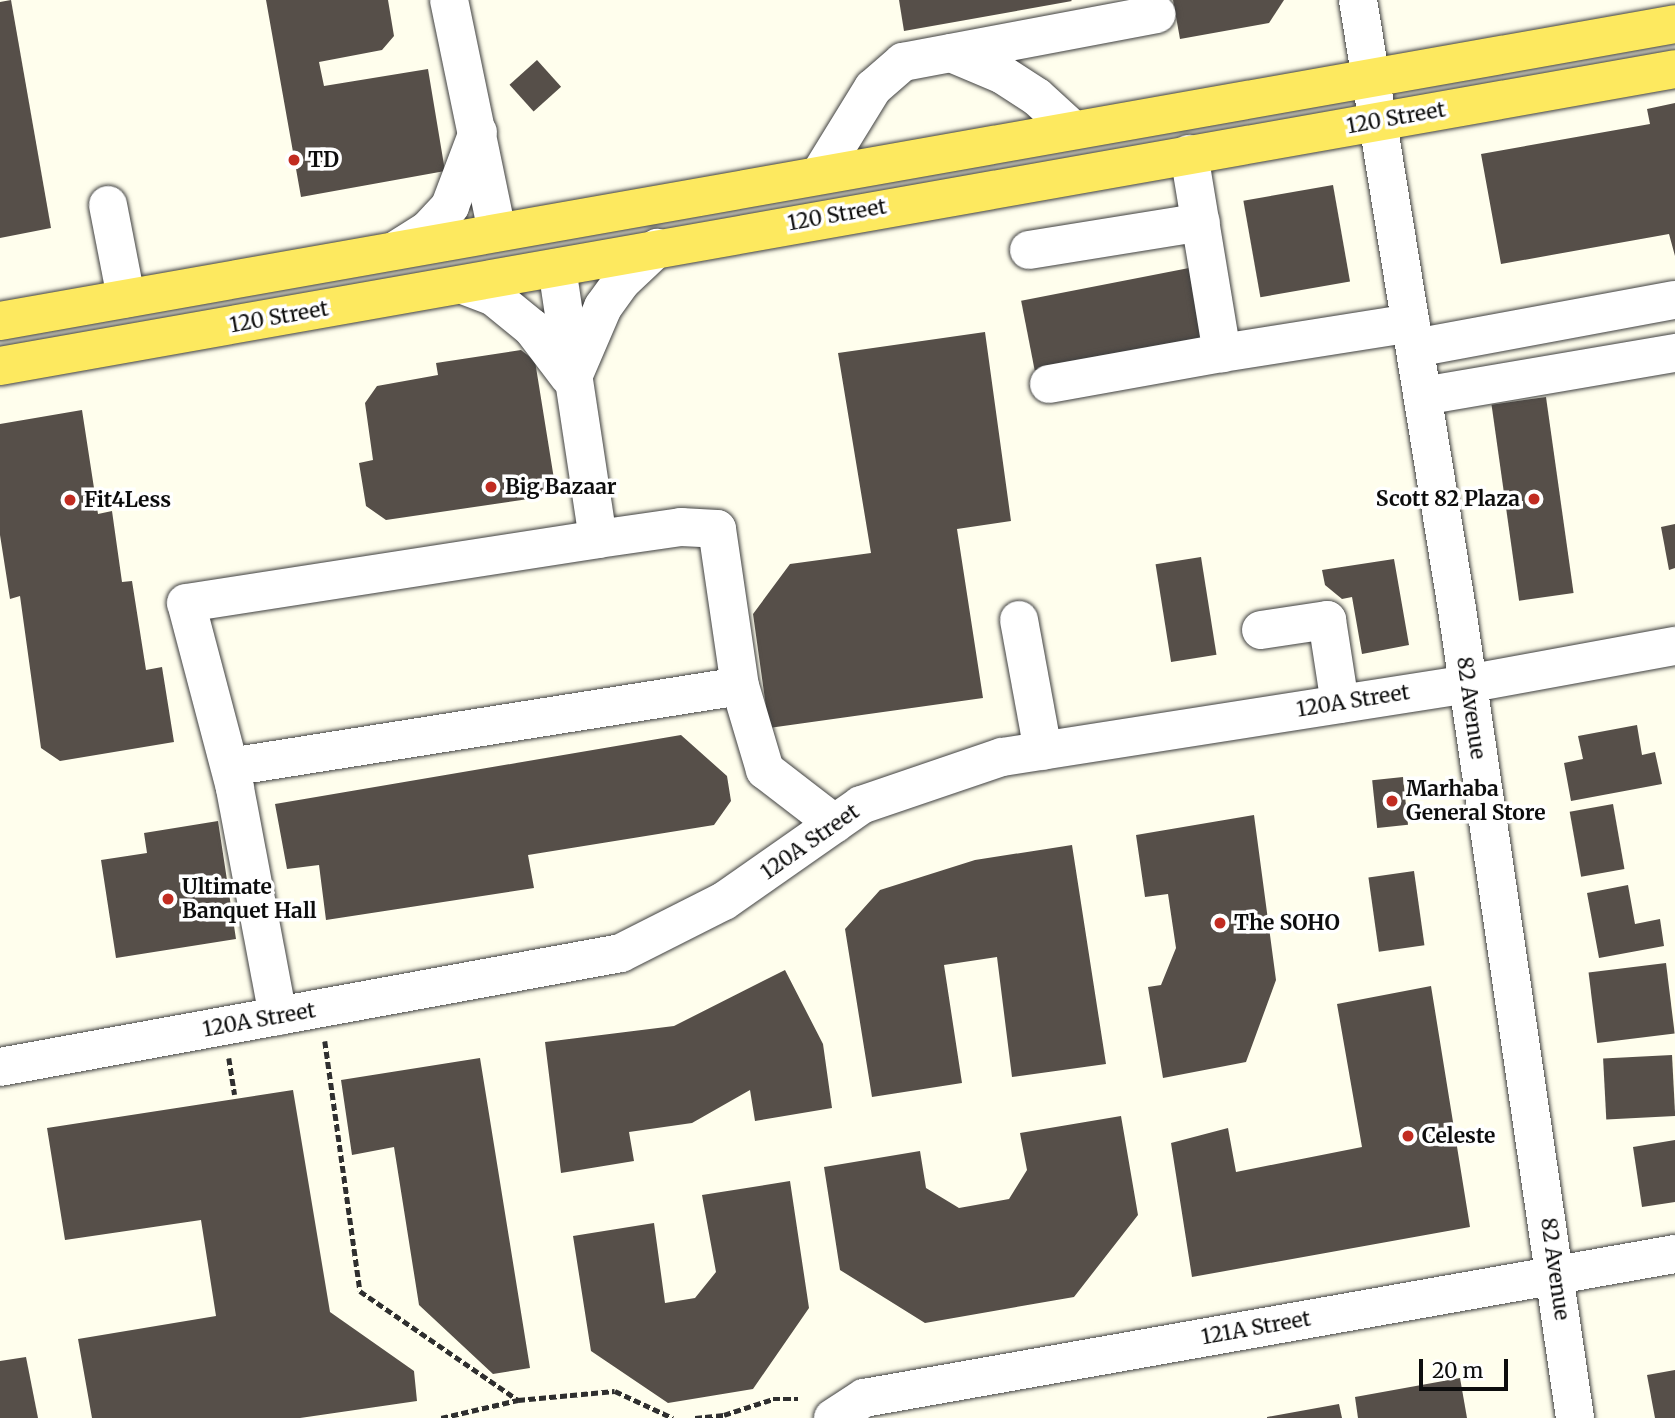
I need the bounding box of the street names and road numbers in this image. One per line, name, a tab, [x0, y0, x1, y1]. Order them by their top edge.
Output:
street label: 120 Street	[1345, 97, 1447, 139]
street label: 120 Street	[786, 194, 888, 236]
street label: 120 Street	[228, 296, 330, 338]
street label: 82 Avenue	[1451, 655, 1491, 761]
street label: 120A Street	[1295, 680, 1411, 722]
street label: 120A Street	[756, 799, 864, 885]
street label: 120A Street	[201, 998, 317, 1042]
street label: 82 Avenue	[1535, 1216, 1575, 1322]
street label: 121A Street	[1199, 1306, 1313, 1350]

